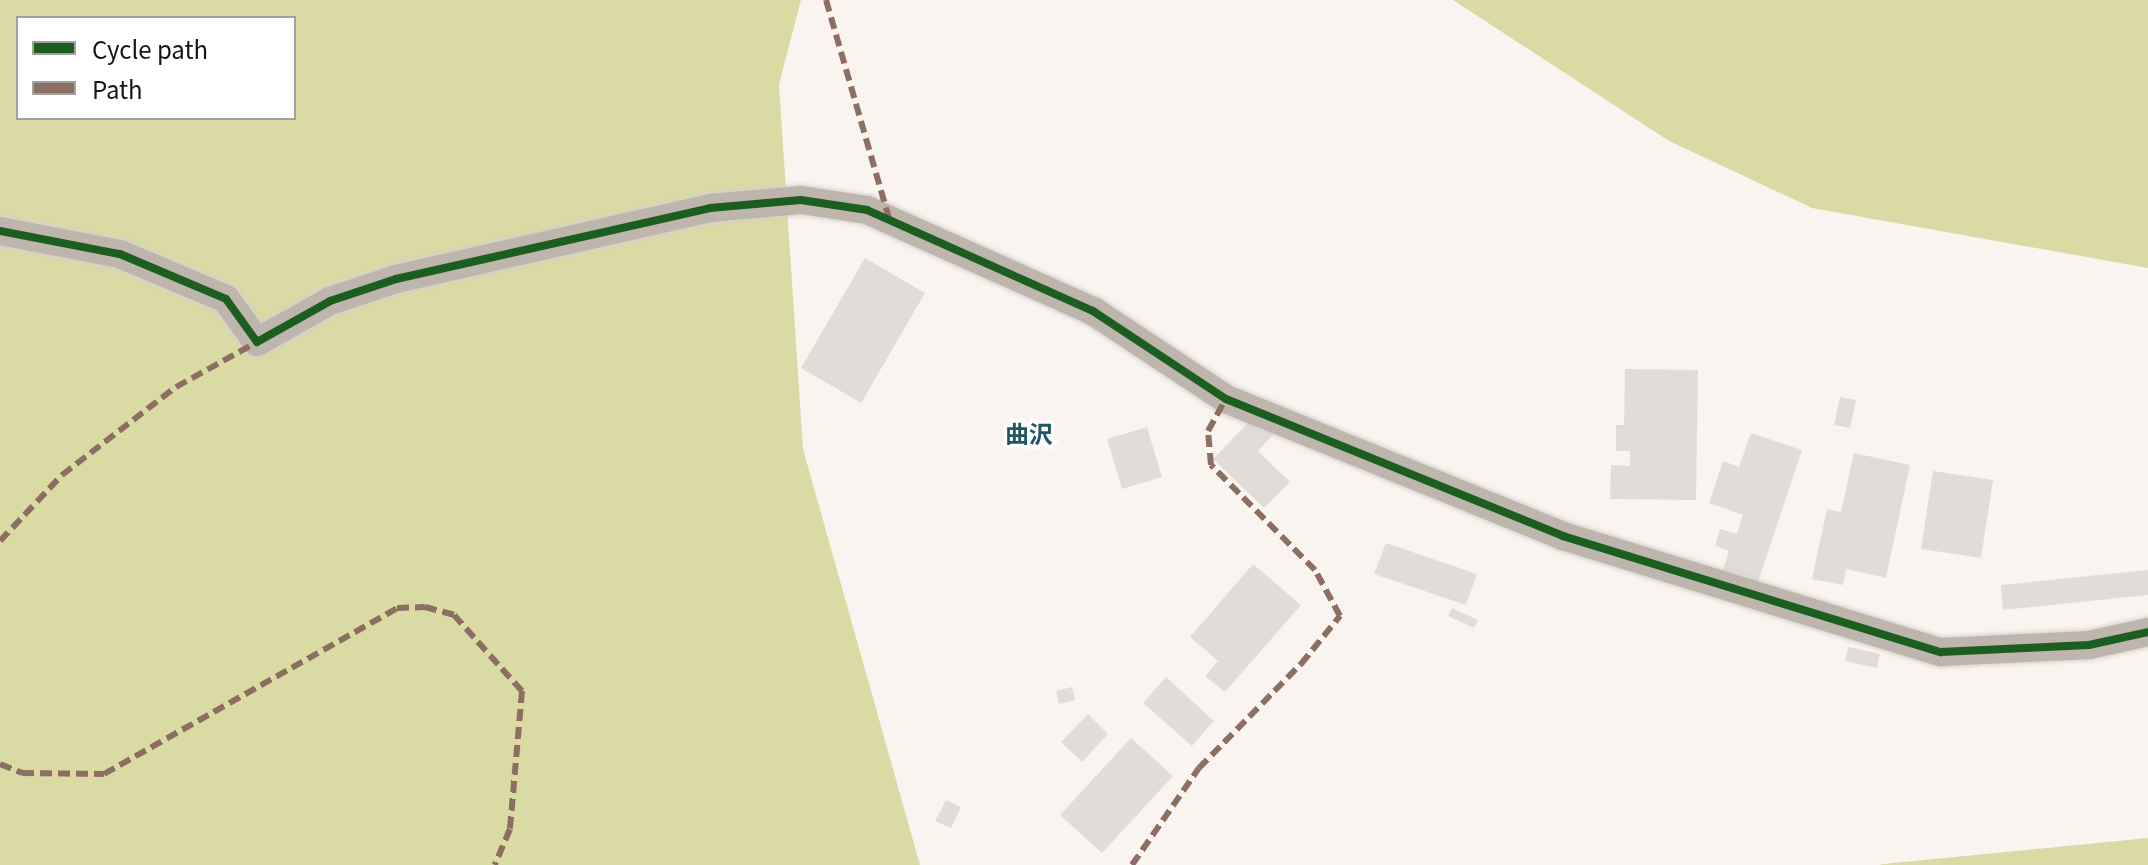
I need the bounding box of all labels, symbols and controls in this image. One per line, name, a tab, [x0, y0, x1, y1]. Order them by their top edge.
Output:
legend	[16, 16, 296, 120]
text: Cycle path	[92, 31, 208, 66]
text: Path	[92, 71, 143, 106]
district label: 曲沢	[1005, 419, 1053, 447]

